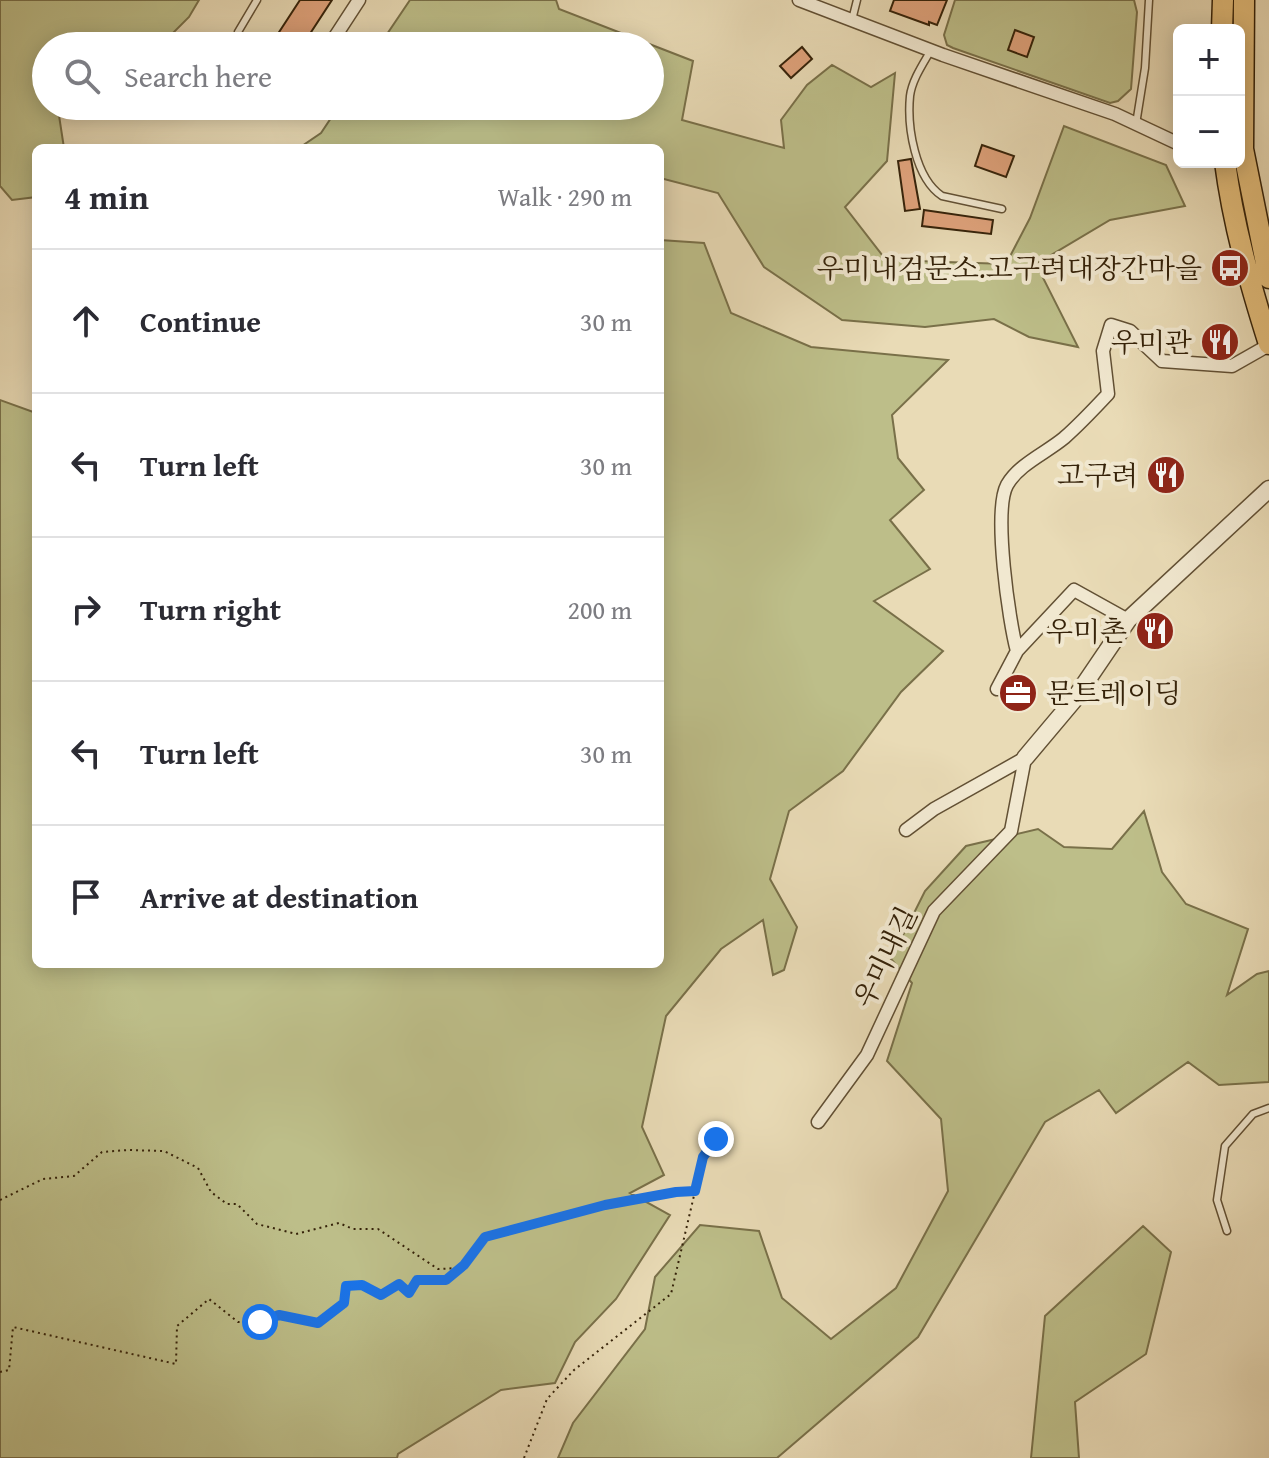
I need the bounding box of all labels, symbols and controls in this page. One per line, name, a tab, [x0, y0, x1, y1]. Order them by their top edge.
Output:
map controls	[1173, 24, 1245, 168]
button: +	[1173, 24, 1245, 96]
search box	[32, 32, 664, 120]
icon: search	[60, 54, 104, 98]
text: Search here	[124, 54, 272, 98]
button: −	[1173, 96, 1245, 168]
text: 4 min	[64, 172, 149, 221]
text: Walk · 290 m	[498, 177, 632, 216]
place label: 우미내검문소.고구려대장간마을	[817, 247, 1202, 288]
bus stop icon: 우미내검문소.고구려대장간마을	[1209, 247, 1251, 289]
icon: ahead	[64, 299, 108, 343]
text: Continue	[140, 299, 261, 343]
text: 30 m	[580, 302, 632, 341]
place label: 우미관	[1111, 321, 1192, 362]
restaurant icon: 우미관	[1199, 321, 1241, 363]
icon: left	[64, 443, 108, 487]
text: Turn left	[140, 443, 259, 487]
text: 30 m	[580, 446, 632, 485]
place label: 고구려	[1057, 454, 1138, 495]
restaurant icon: 고구려	[1145, 454, 1187, 496]
icon: right	[64, 587, 108, 631]
text: Turn right	[140, 587, 281, 631]
text: 200 m	[567, 590, 632, 629]
place label: 우미촌	[1046, 610, 1127, 651]
restaurant icon: 우미촌	[1134, 610, 1176, 652]
office icon: 문트레이딩	[997, 672, 1039, 714]
place label: 문트레이딩	[1046, 672, 1181, 713]
icon: left	[64, 731, 108, 775]
text: Turn left	[140, 731, 259, 775]
text: 30 m	[580, 734, 632, 773]
icon: arrive	[64, 875, 108, 919]
text: Arrive at destination	[140, 875, 418, 919]
street label: 우미내길	[842, 899, 927, 1014]
route end	[698, 1121, 734, 1157]
route start	[242, 1304, 278, 1340]

